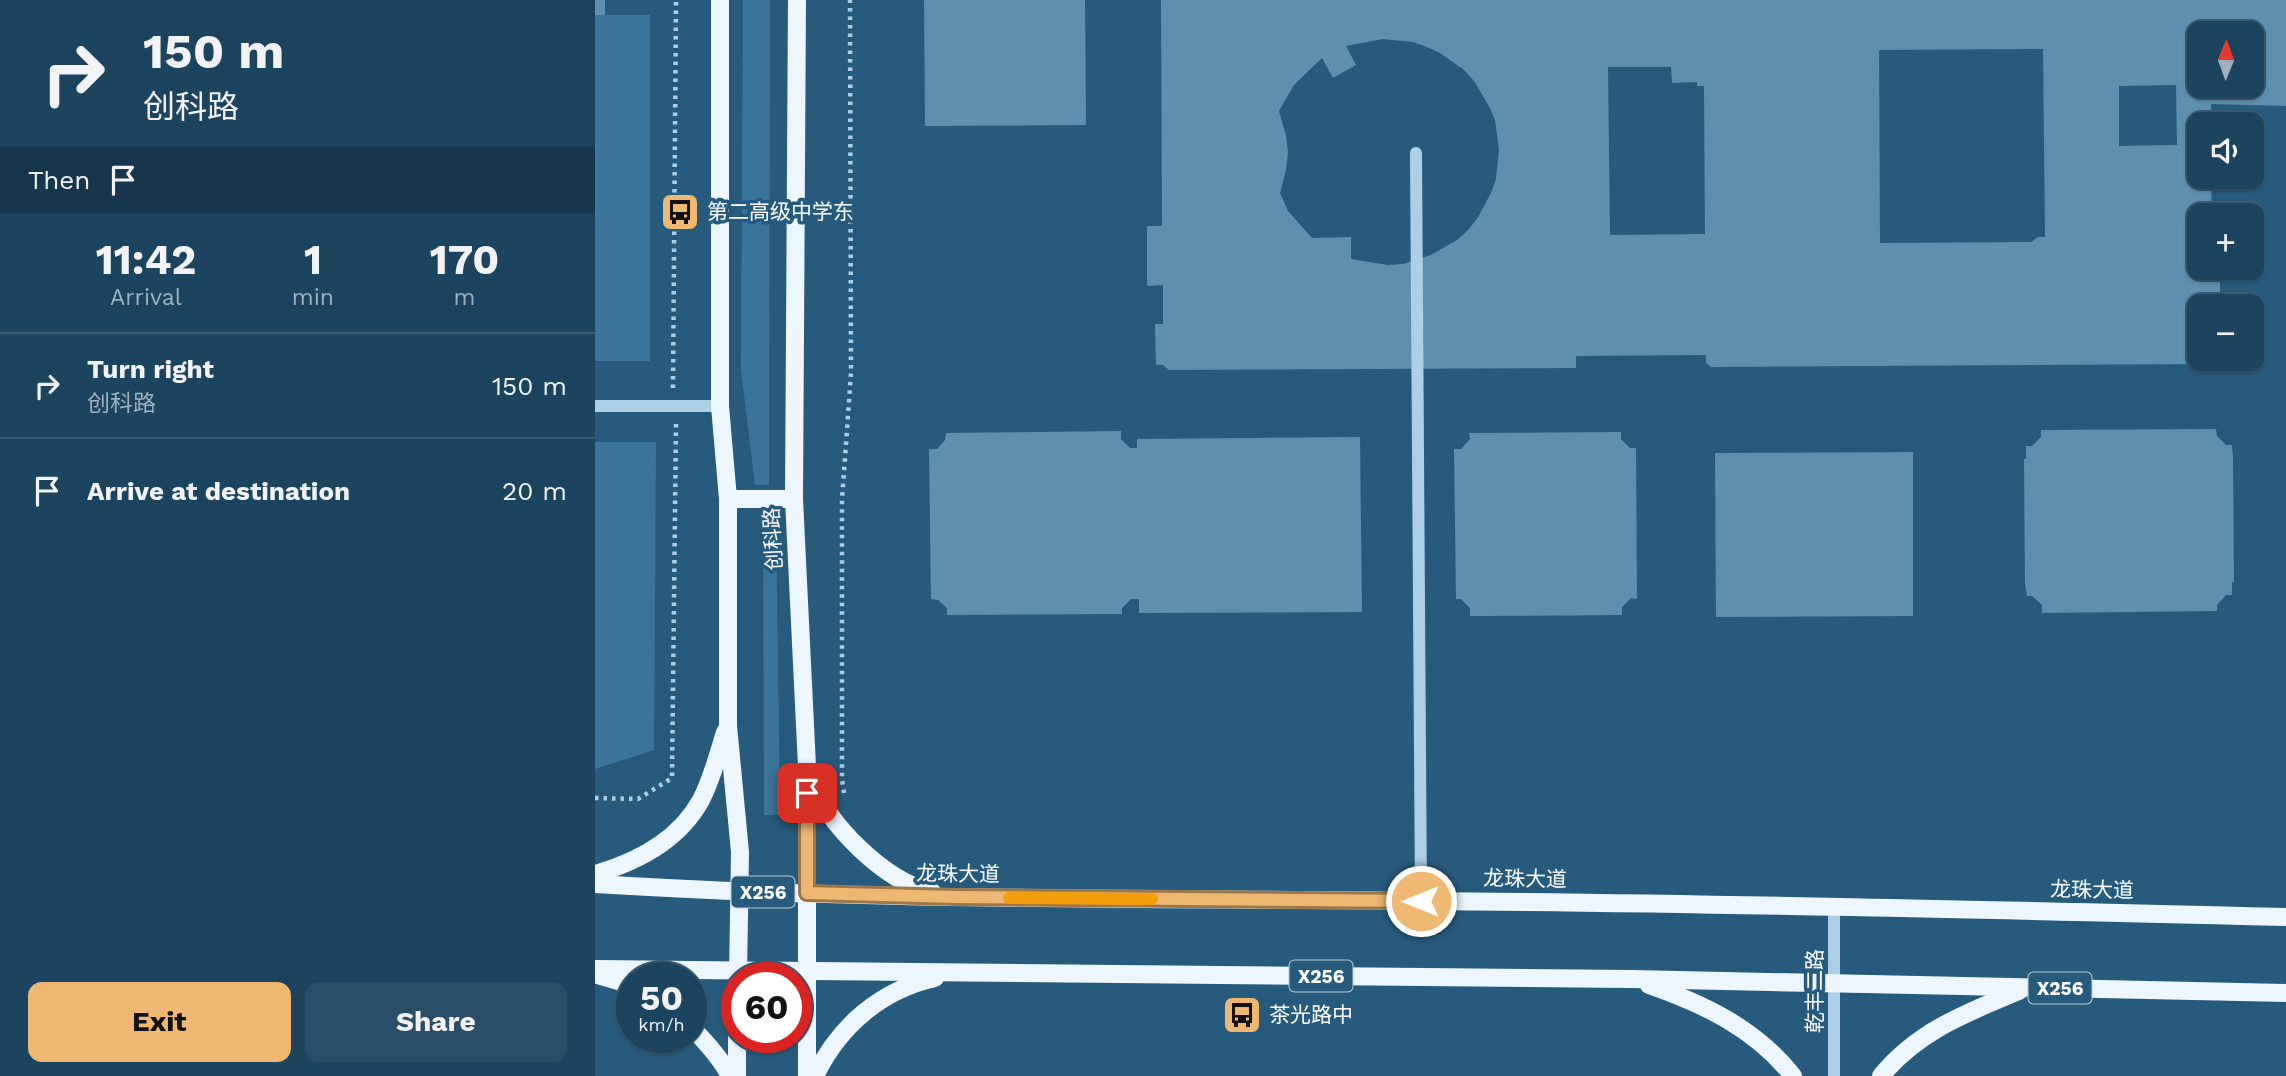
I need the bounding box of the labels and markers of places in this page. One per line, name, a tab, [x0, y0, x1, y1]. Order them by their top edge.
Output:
bus stop icon: 第二高级中学东	[659, 191, 701, 233]
place label: 第二高级中学东	[707, 199, 854, 224]
pin	[777, 763, 837, 823]
bus stop icon: 茶光路中	[1221, 994, 1263, 1036]
place label: 茶光路中	[1269, 1002, 1353, 1027]

